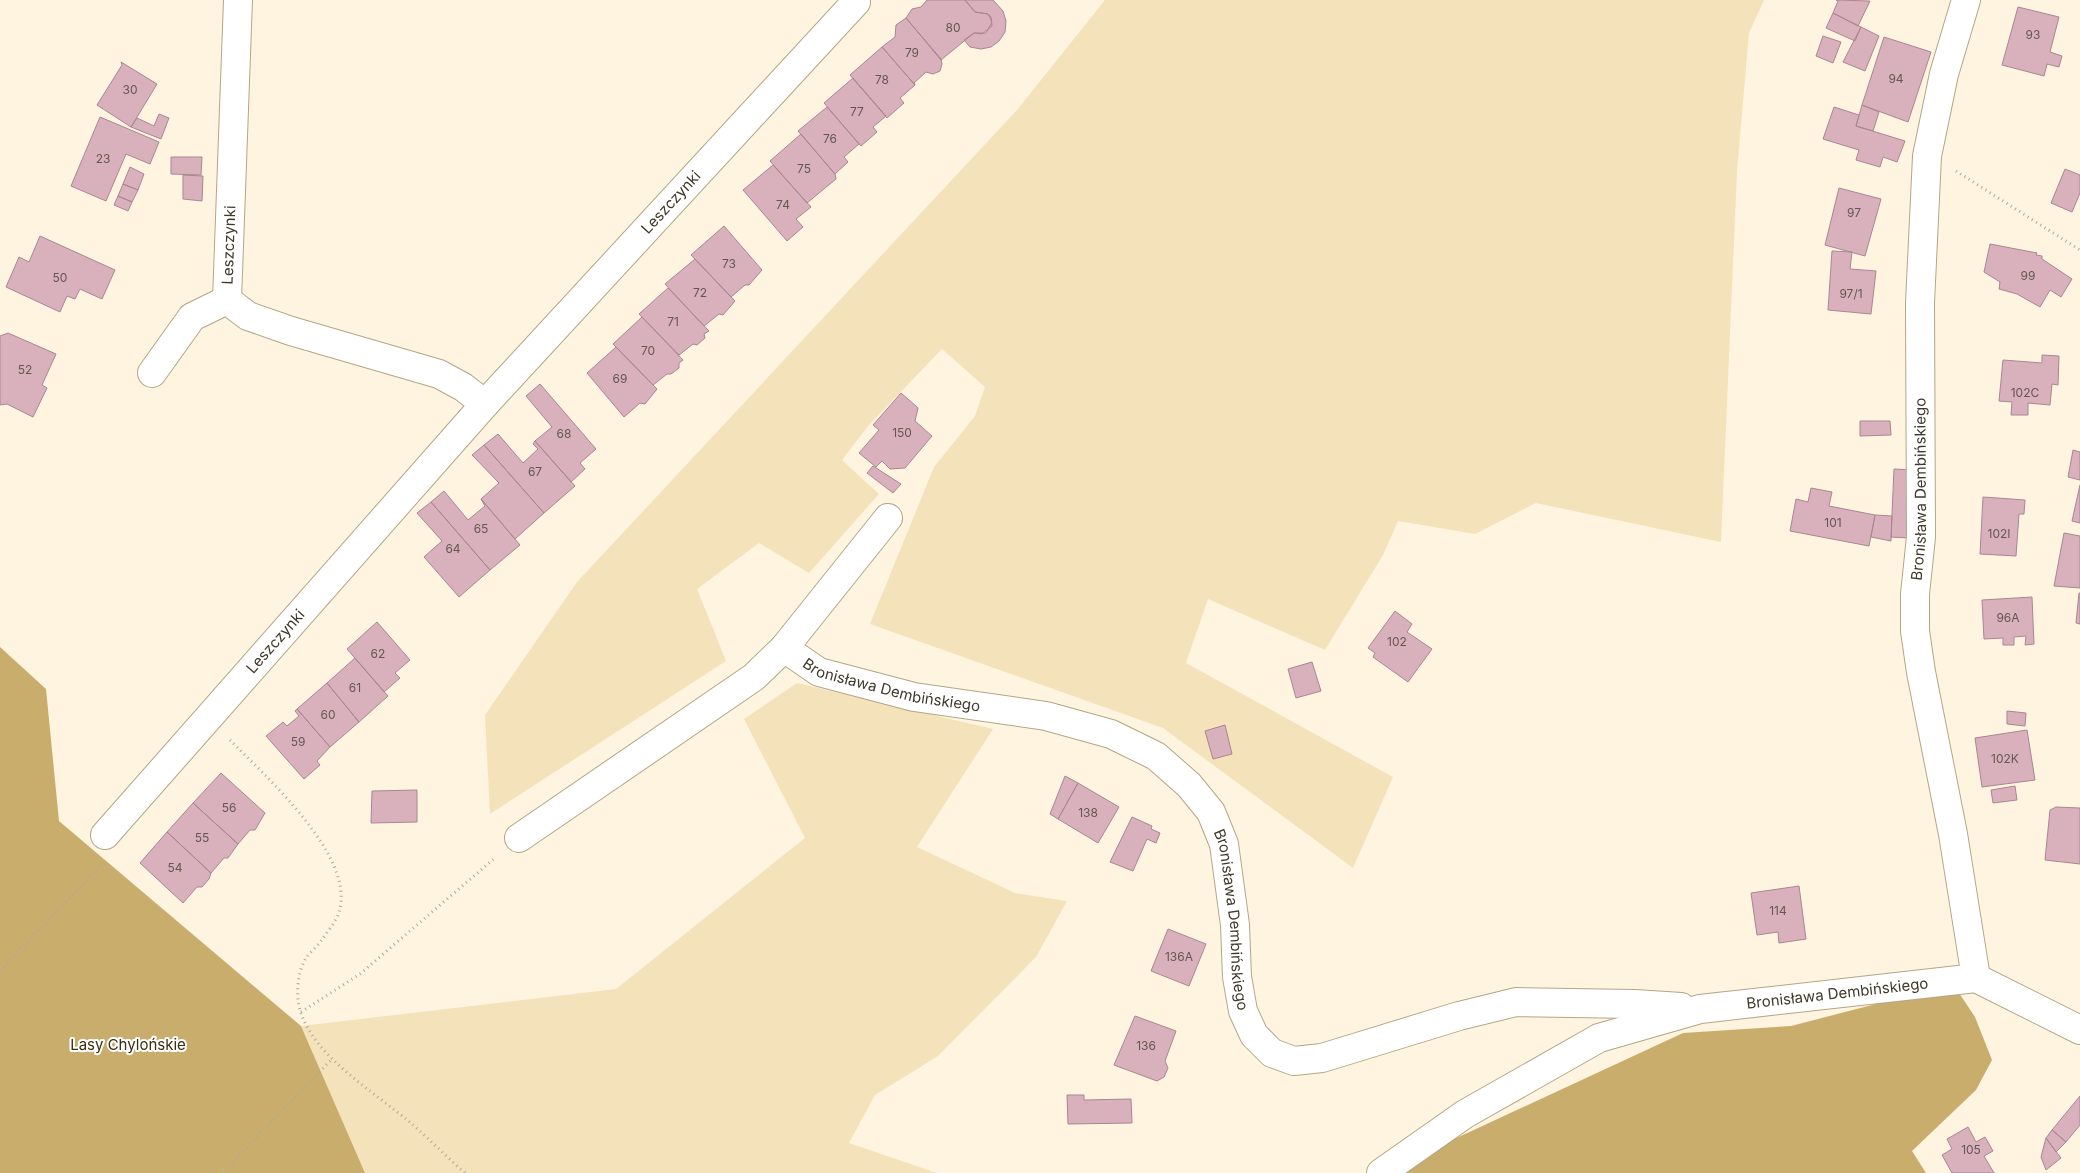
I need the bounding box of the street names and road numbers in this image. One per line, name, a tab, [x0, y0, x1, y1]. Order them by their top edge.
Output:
street label: Leszczynki	[637, 167, 705, 238]
street label: Leszczynki	[218, 205, 239, 285]
street label: Bronisława Dembińskiego	[1906, 398, 1930, 581]
street label: Leszczynki	[242, 605, 309, 677]
street label: Bronisława Dembińskiego	[799, 654, 982, 715]
street label: Bronisława Dembińskiego	[1210, 826, 1253, 1012]
street label: Bronisława Dembińskiego	[1745, 973, 1929, 1013]

